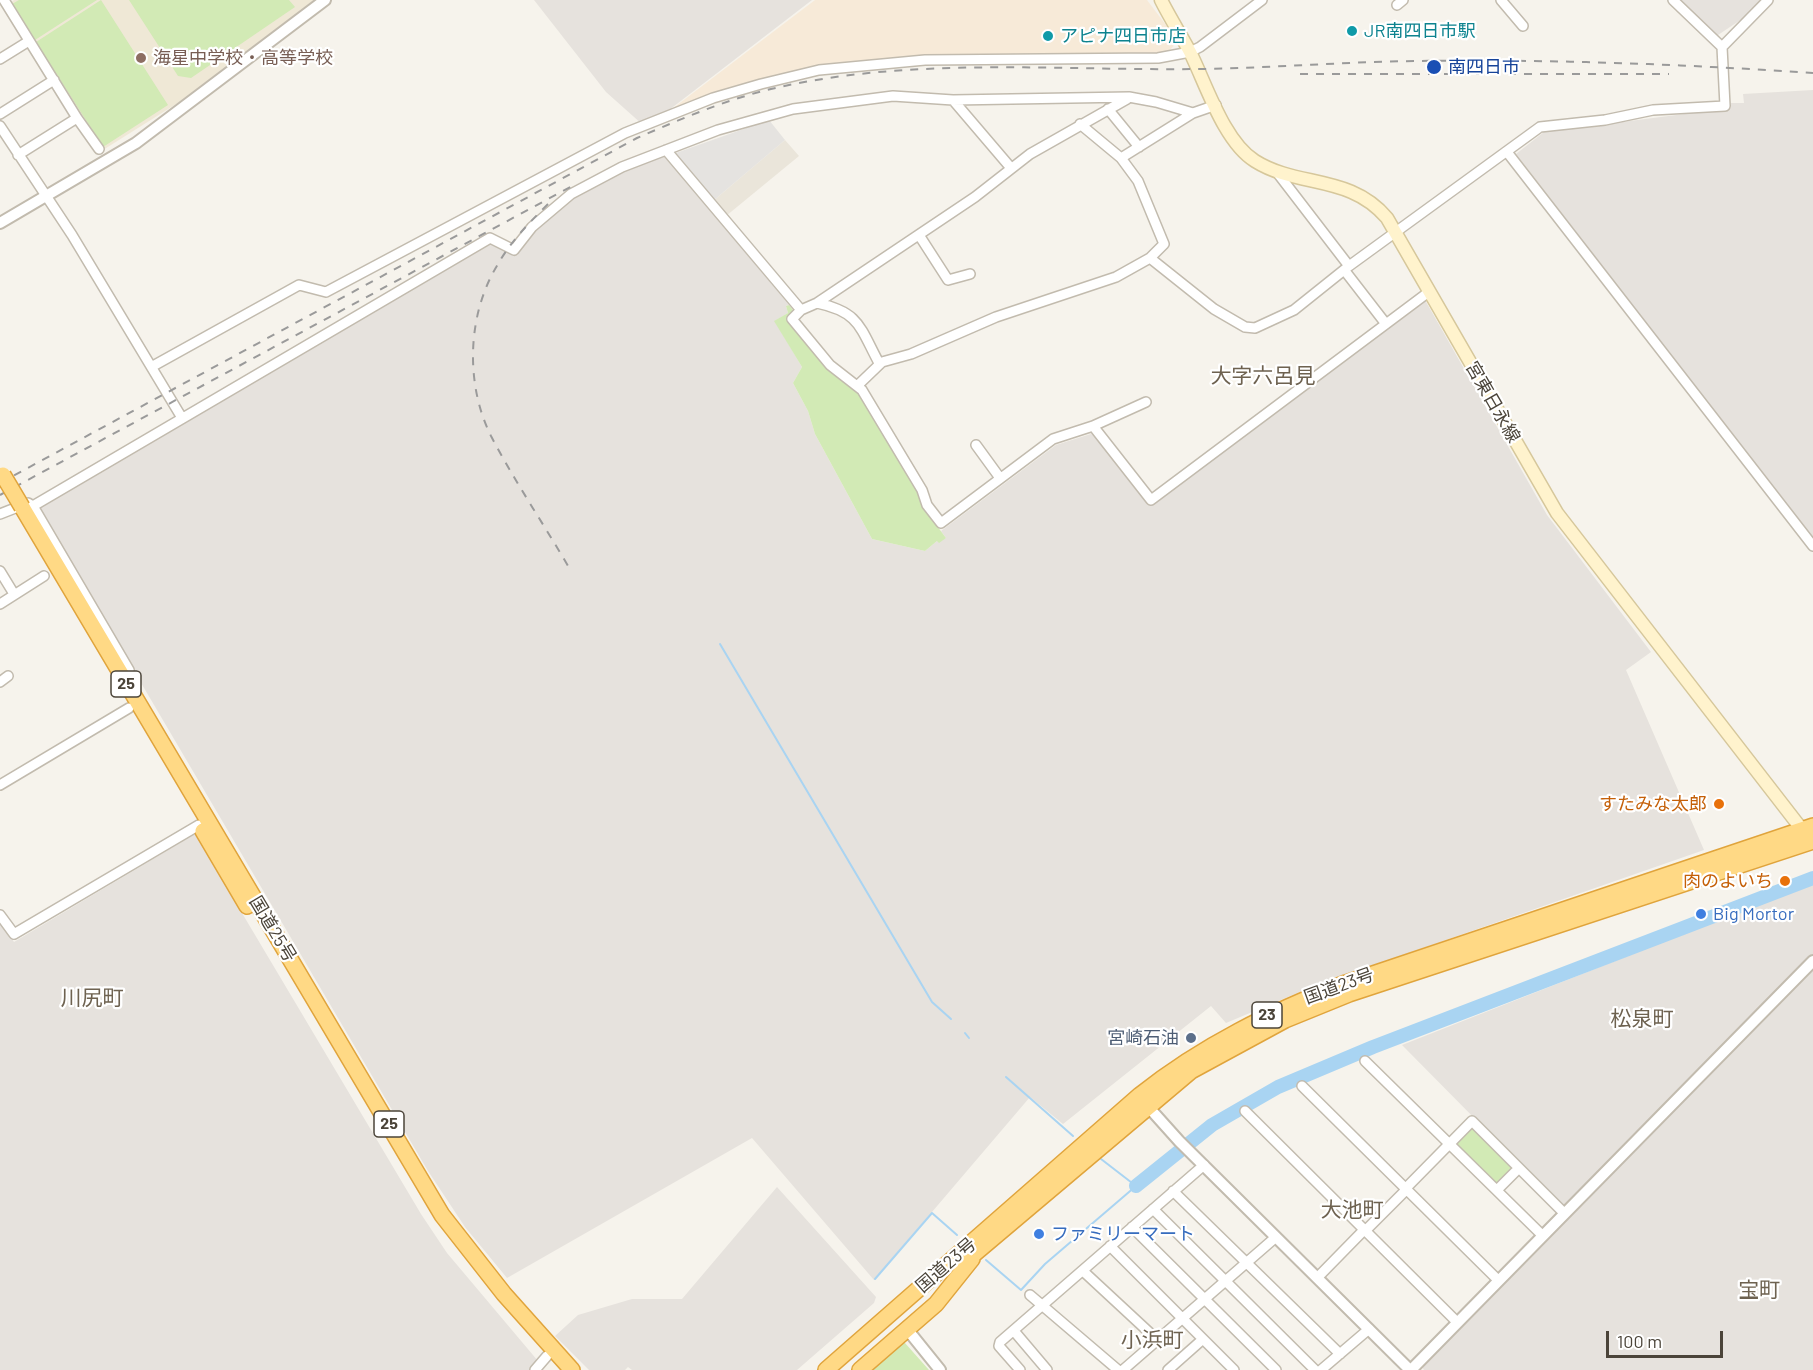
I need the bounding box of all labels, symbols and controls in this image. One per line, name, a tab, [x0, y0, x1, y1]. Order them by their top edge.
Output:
place label: JR南四日市駅	[1364, 20, 1475, 42]
marker: JR南四日市駅	[1345, 24, 1359, 38]
place label: アピナ四日市店	[1060, 25, 1186, 47]
marker: アピナ四日市店	[1041, 29, 1055, 43]
place label: 海星中学校・高等学校	[153, 47, 333, 69]
marker: 海星中学校・高等学校	[134, 51, 148, 65]
place label: 南四日市	[1448, 56, 1520, 78]
marker: 南四日市	[1425, 58, 1443, 76]
street label: 宮東日永線	[1461, 358, 1525, 446]
district label: 大字六呂見	[1211, 363, 1315, 389]
road number: 25	[111, 671, 141, 697]
place label: すたみな太郎	[1599, 793, 1707, 815]
marker: すたみな太郎	[1712, 797, 1726, 811]
place label: 肉のよいち	[1683, 870, 1773, 892]
marker: 肉のよいち	[1778, 874, 1792, 888]
street label: 国道25号	[245, 892, 301, 966]
place label: Big Mortor	[1713, 903, 1794, 925]
marker: Big Mortor	[1694, 907, 1708, 921]
street label: 国道23号	[1301, 963, 1377, 1009]
district label: 川尻町	[61, 985, 123, 1011]
road number: 23	[1252, 1002, 1282, 1028]
district label: 松泉町	[1611, 1006, 1673, 1032]
place label: 宮崎石油	[1107, 1027, 1179, 1049]
marker: 宮崎石油	[1184, 1031, 1198, 1045]
road number: 25	[374, 1111, 404, 1137]
district label: 大池町	[1321, 1197, 1383, 1223]
place label: ファミリーマート	[1051, 1223, 1195, 1245]
marker: ファミリーマート	[1032, 1227, 1046, 1241]
street label: 国道23号	[911, 1233, 981, 1297]
district label: 宝町	[1738, 1277, 1780, 1303]
scale bar	[1609, 1319, 1726, 1357]
district label: 小浜町	[1121, 1327, 1183, 1353]
text: 100 m	[1617, 1330, 1662, 1352]

